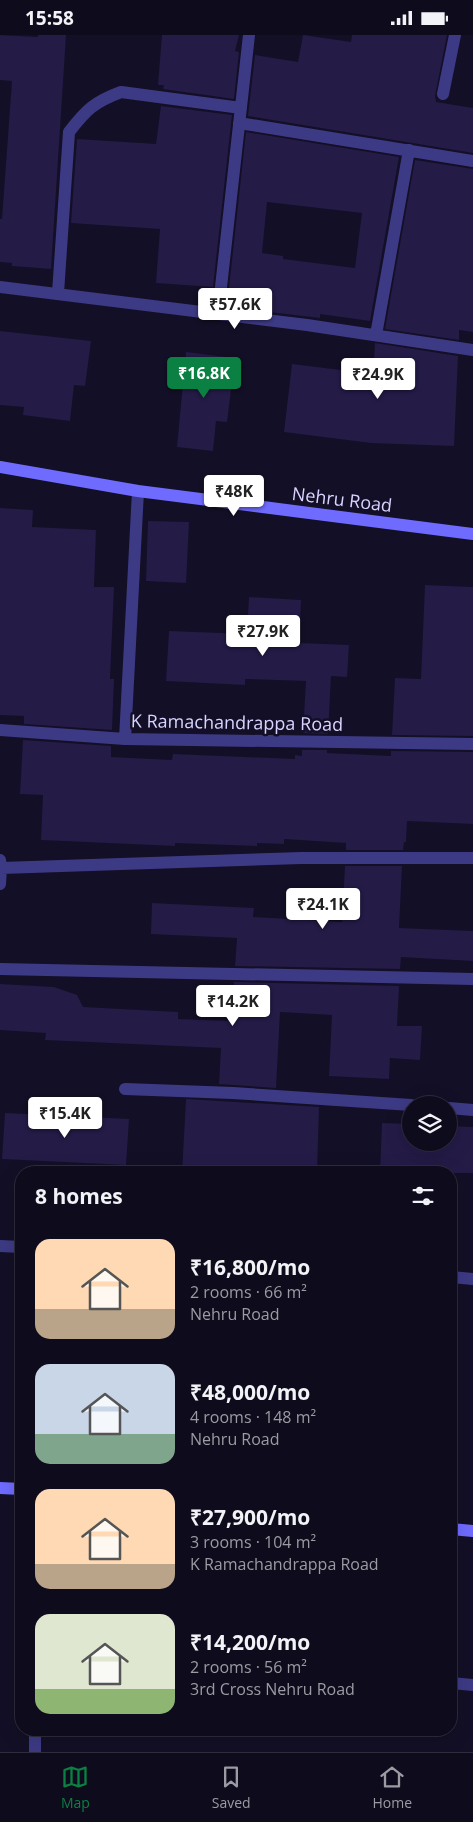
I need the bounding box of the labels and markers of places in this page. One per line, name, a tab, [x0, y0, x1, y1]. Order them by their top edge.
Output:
pin: ₹57.6K	[194, 287, 276, 330]
pin: ₹16.8K	[163, 357, 245, 399]
pin: ₹24.9K	[337, 357, 419, 400]
pin: ₹48K	[204, 475, 264, 517]
pin: ₹27.9K	[222, 615, 304, 657]
pin: ₹24.1K	[282, 887, 364, 930]
pin: ₹14.2K	[192, 985, 274, 1027]
pin: ₹15.4K	[24, 1097, 106, 1139]

